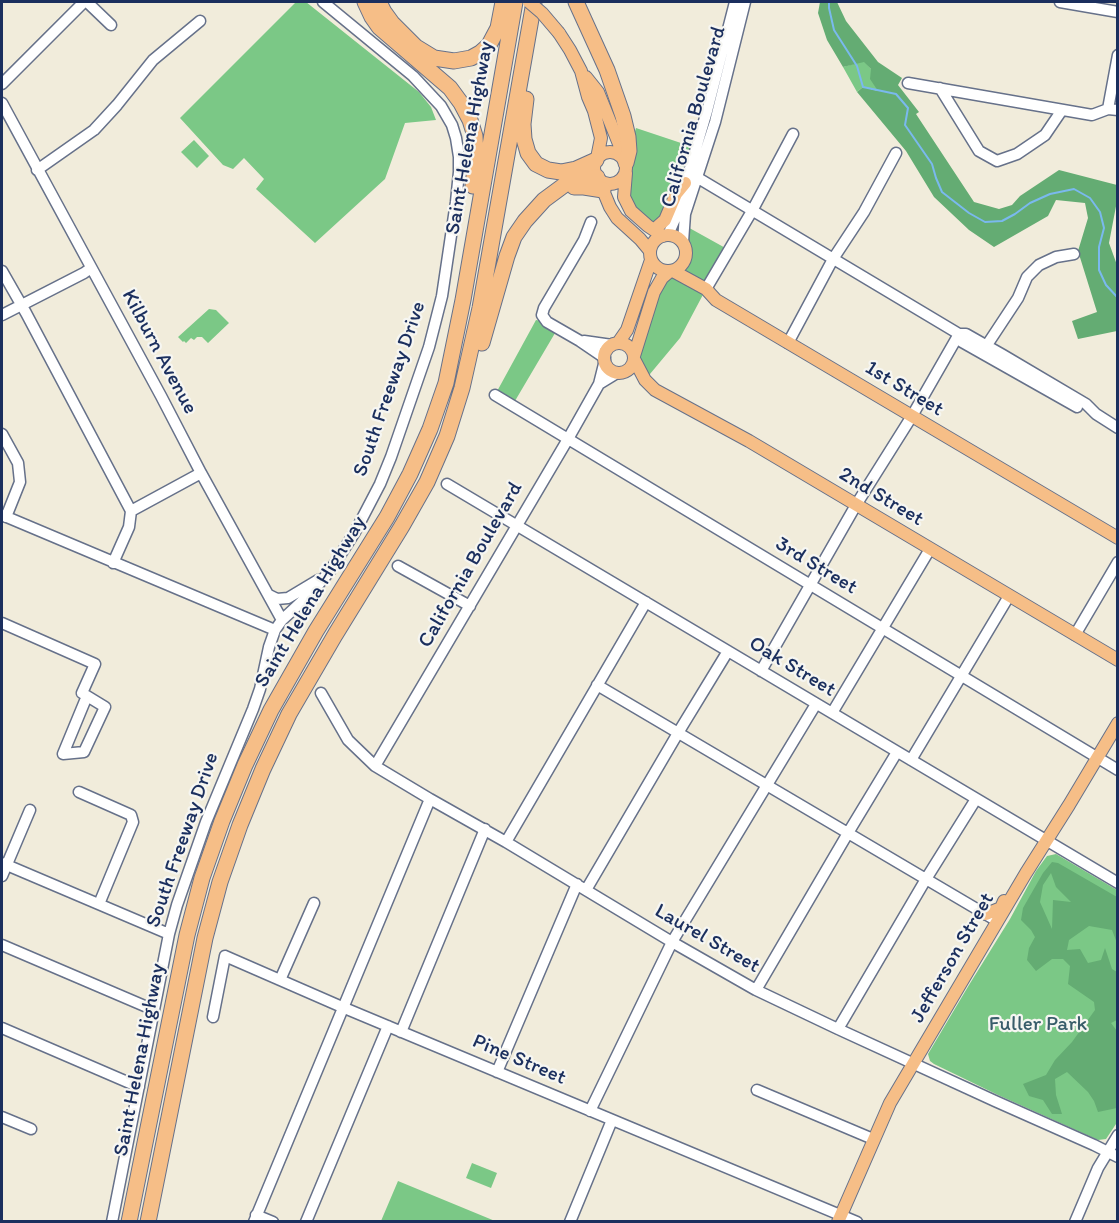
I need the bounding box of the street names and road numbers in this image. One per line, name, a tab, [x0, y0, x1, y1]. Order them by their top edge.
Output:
street label: California Boulevard	[656, 23, 732, 211]
street label: Saint Helena Highway	[441, 39, 499, 237]
street label: Kilburn Avenue	[116, 285, 202, 419]
street label: South Freeway Drive	[348, 298, 432, 480]
street label: 1st Street	[860, 356, 948, 422]
street label: 2nd Street	[834, 462, 928, 532]
street label: California Boulevard	[413, 478, 529, 652]
street label: Saint Helena Highway	[250, 512, 372, 692]
street label: 3rd Street	[770, 532, 862, 600]
street label: Oak Street	[744, 631, 840, 703]
street label: South Freeway Drive	[141, 749, 225, 931]
street label: Jefferson Street	[906, 888, 1000, 1028]
street label: Laurel Street	[650, 899, 764, 979]
street label: Saint Helena Highway	[109, 962, 171, 1158]
street label: Pine Street	[468, 1029, 570, 1091]

